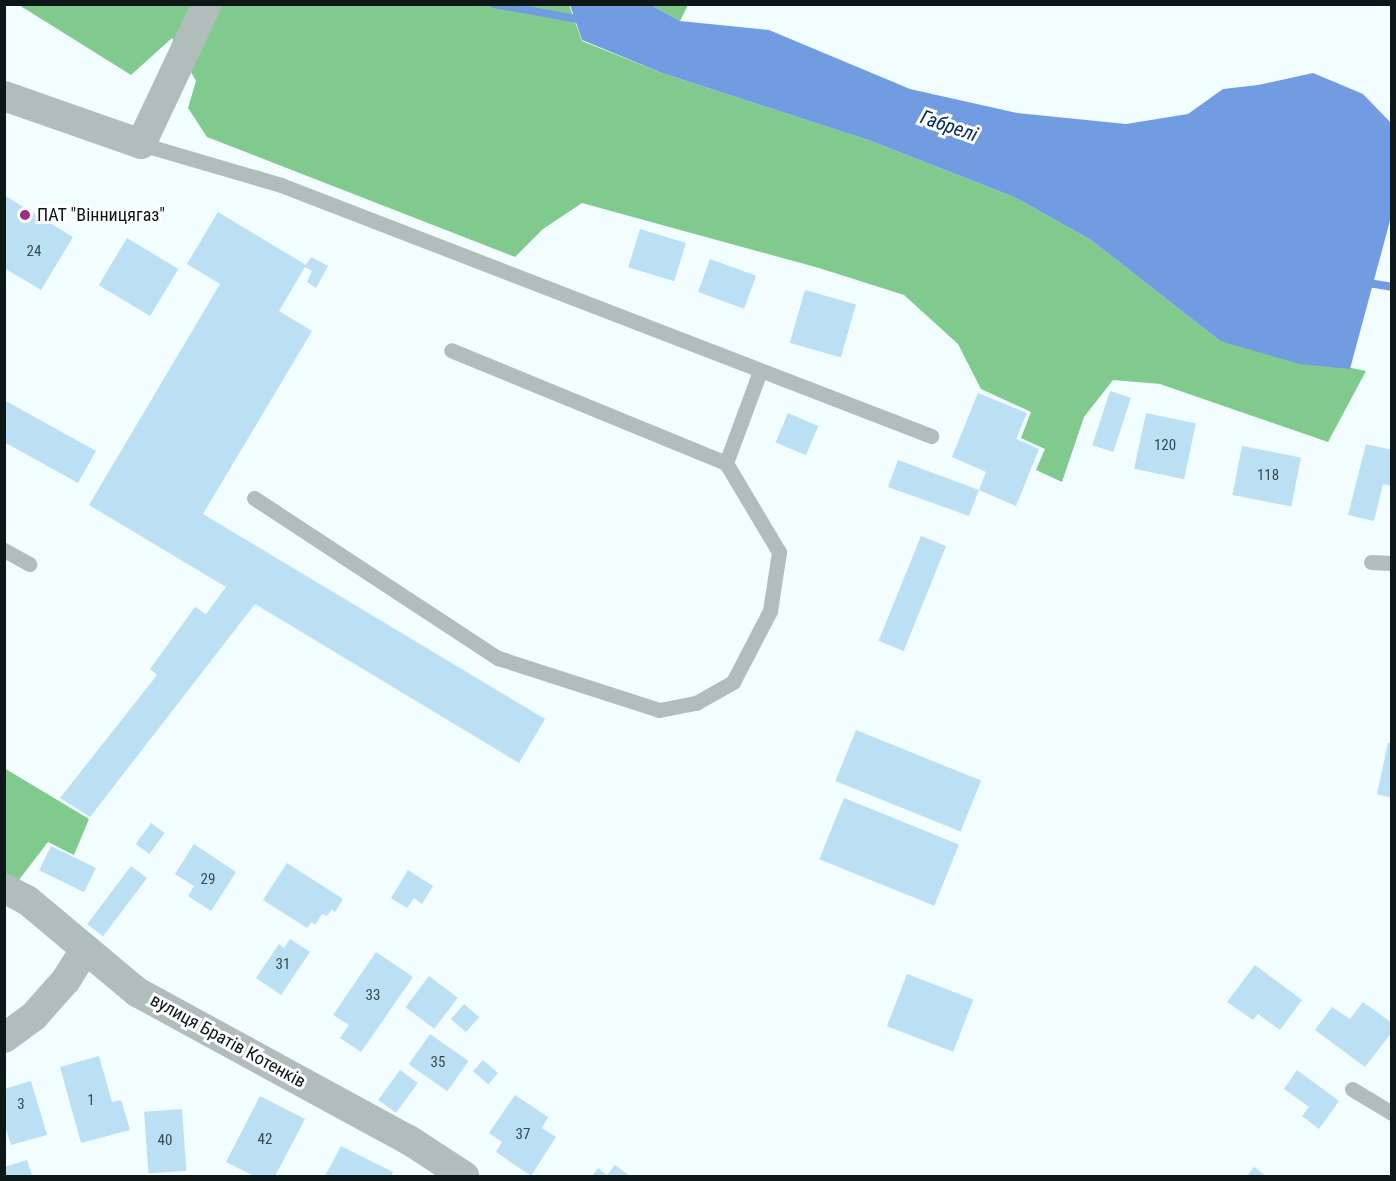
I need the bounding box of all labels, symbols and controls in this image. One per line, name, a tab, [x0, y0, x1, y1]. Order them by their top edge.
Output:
water label: Габрелі	[917, 105, 981, 147]
place label: ПАТ "Вінницягаз"	[37, 204, 165, 226]
marker: ПАТ "Вінницягаз"	[18, 208, 32, 222]
house number: 24	[27, 243, 41, 261]
house number: 120	[1154, 437, 1176, 455]
house number: 118	[1257, 467, 1279, 485]
house number: 29	[201, 871, 215, 889]
house number: 31	[276, 956, 290, 974]
house number: 33	[366, 987, 380, 1005]
street label: вулиця Братів Котенків	[147, 989, 309, 1093]
house number: 35	[431, 1054, 445, 1072]
house number: 1	[87, 1092, 95, 1110]
house number: 3	[17, 1096, 25, 1114]
house number: 37	[516, 1126, 530, 1144]
house number: 42	[258, 1131, 272, 1149]
house number: 40	[158, 1132, 172, 1150]

